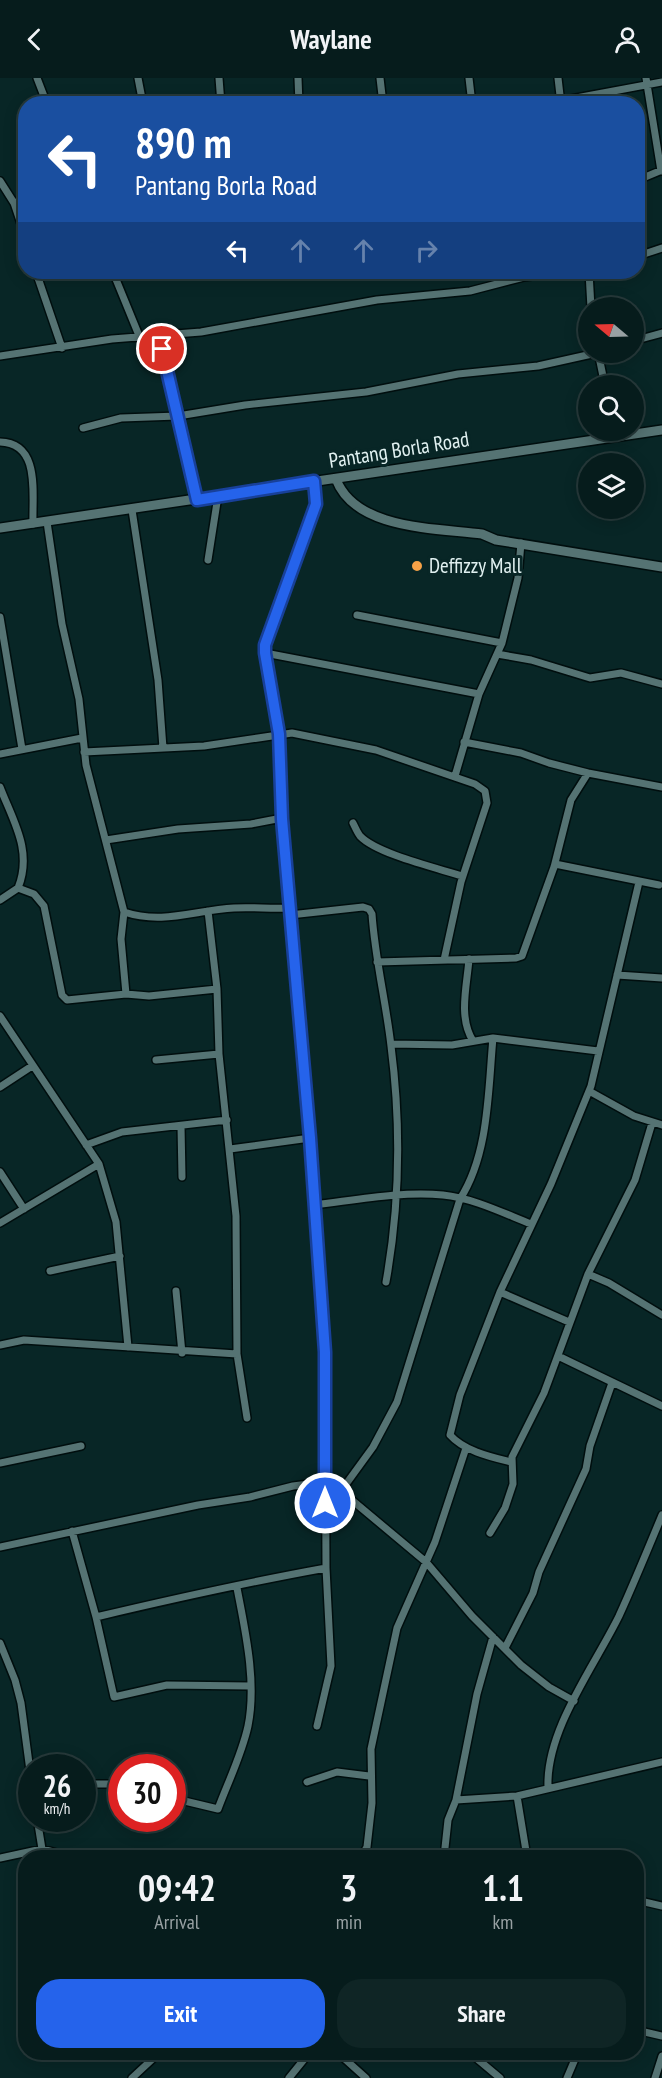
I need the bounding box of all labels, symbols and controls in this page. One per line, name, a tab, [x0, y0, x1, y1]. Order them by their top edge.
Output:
text: Waylane	[290, 22, 372, 56]
icon: back	[18, 23, 51, 56]
icon: person	[611, 23, 644, 56]
text: 890 m	[135, 115, 232, 170]
icon: left	[36, 120, 114, 198]
text: Pantang Borla Road	[135, 168, 317, 202]
icon: left	[221, 234, 254, 267]
icon: ahead	[284, 234, 317, 267]
icon: ahead	[347, 234, 380, 267]
icon: right	[410, 234, 443, 267]
north arrow	[578, 297, 644, 363]
map controls	[578, 297, 644, 519]
pin	[136, 323, 187, 374]
icon: arrive	[145, 332, 178, 365]
button: search	[578, 375, 644, 441]
street label: Pantang Borla Road	[327, 425, 471, 474]
button: layers	[578, 453, 644, 519]
place label: Deffizzy Mall	[429, 552, 522, 579]
marker: Deffizzy Mall	[410, 559, 424, 573]
position arrow	[293, 1471, 357, 1535]
speed limit sign: 30	[108, 1754, 186, 1832]
text: 26	[43, 1766, 71, 1805]
text: km/h	[44, 1799, 70, 1818]
text: 09:42	[138, 1864, 216, 1911]
text: 3	[340, 1864, 357, 1911]
text: 1.1	[482, 1864, 524, 1911]
text: Arrival	[154, 1909, 200, 1935]
text: min	[336, 1909, 362, 1935]
text: km	[493, 1909, 513, 1935]
button: Exit	[36, 1979, 325, 2048]
button: Share	[337, 1979, 626, 2048]

